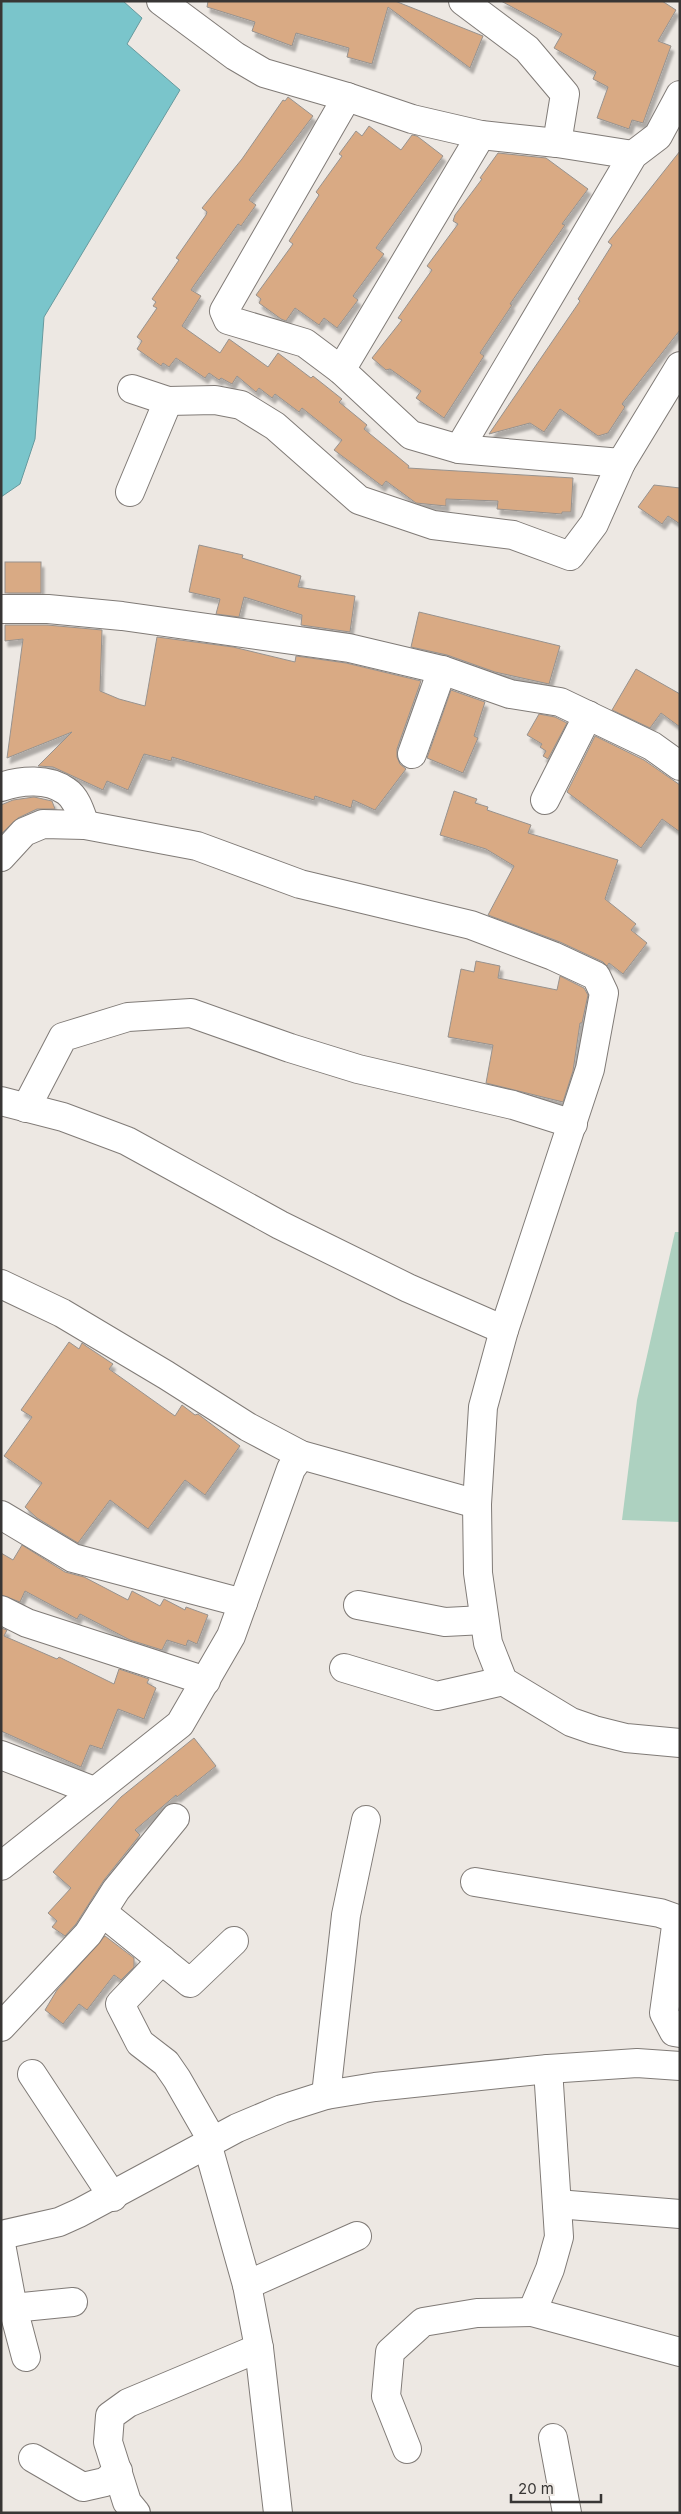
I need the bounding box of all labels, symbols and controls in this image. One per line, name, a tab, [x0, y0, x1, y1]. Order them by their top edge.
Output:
scale bar	[511, 2472, 601, 2504]
text: 20 m	[518, 2479, 554, 2498]

